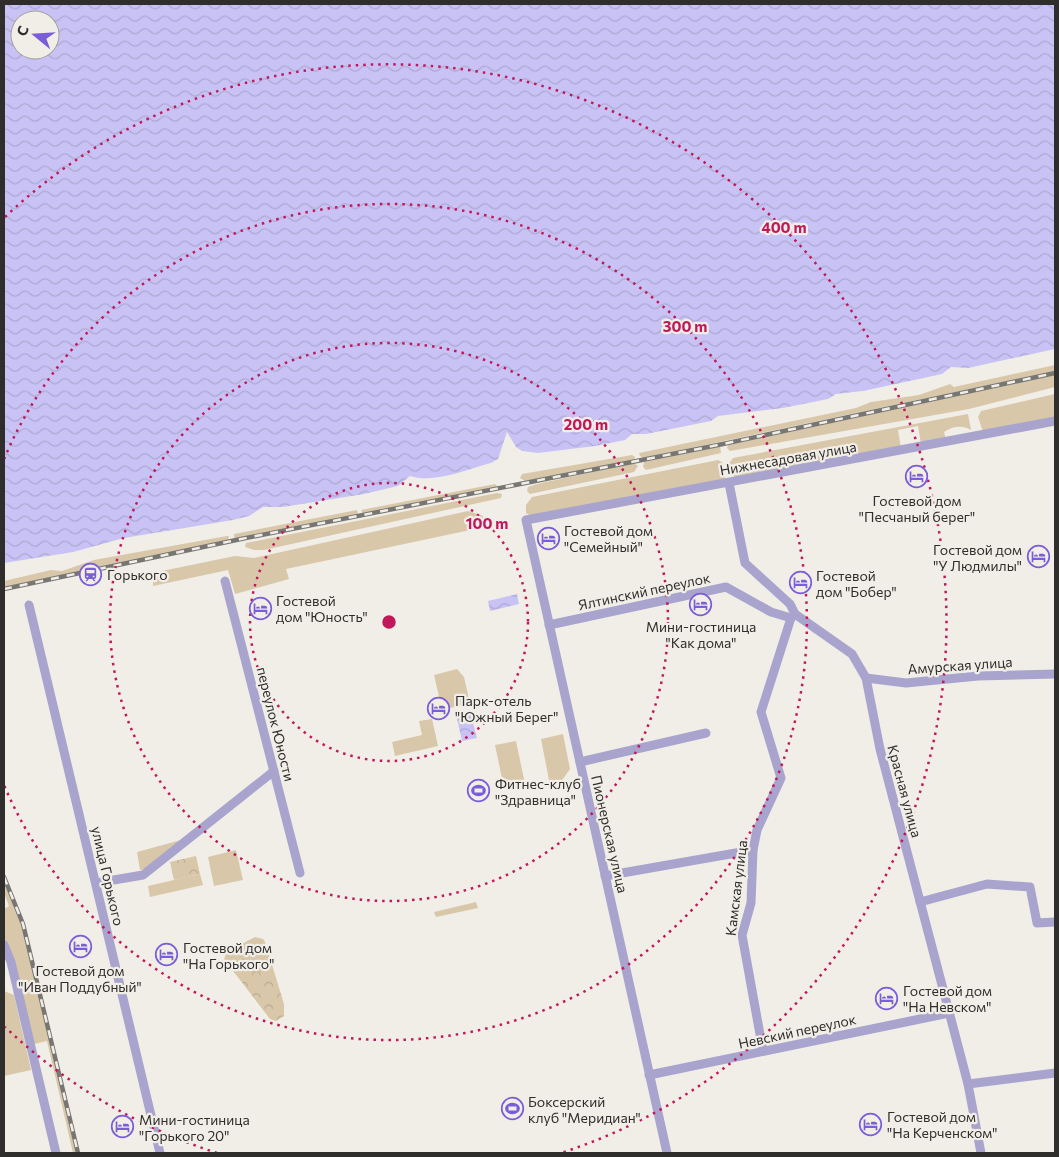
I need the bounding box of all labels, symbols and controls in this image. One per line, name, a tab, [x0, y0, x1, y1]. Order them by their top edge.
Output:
north arrow	[10, 10, 60, 60]
text: С	[13, 24, 32, 38]
text: 400 m	[761, 218, 807, 236]
text: 300 m	[663, 317, 707, 335]
text: 200 m	[564, 415, 608, 433]
street label: Нижнесадовая улица	[718, 438, 858, 478]
hotel icon: Гостевой дом "Песчаный берег"	[905, 465, 929, 489]
place label: Гостевой дом "Песчаный берег"	[859, 492, 975, 525]
text: 100 m	[466, 514, 508, 532]
place label: Гостевой дом "Семейный"	[564, 522, 653, 555]
hotel icon: Гостевой дом "Семейный"	[536, 526, 560, 550]
place label: Гостевой дом "У Людмилы"	[933, 541, 1022, 574]
hotel icon: Гостевой дом "У Людмилы"	[1026, 545, 1050, 569]
station icon: Горького	[79, 562, 103, 586]
place label: Горького	[107, 566, 168, 583]
place label: Гостевой дом "Бобер"	[816, 567, 897, 600]
street label: Ялтинский переулок	[576, 569, 712, 613]
hotel icon: Гостевой дом "Бобер"	[788, 571, 812, 595]
place label: Гостевой дом "Юность"	[276, 592, 368, 625]
hotel icon: Мини-гостиница "Как дома"	[689, 592, 713, 616]
hotel icon: Гостевой дом "Юность"	[248, 596, 272, 620]
centre of rings	[380, 613, 398, 631]
place label: Мини-гостиница "Как дома"	[646, 618, 756, 651]
street label: Амурская улица	[907, 653, 1013, 677]
street label: переулок Юности	[254, 665, 298, 783]
place label: Парк-отель "Южный Берег"	[455, 692, 558, 725]
hotel icon: Парк-отель "Южный Берег"	[427, 696, 451, 720]
street label: Красная улица	[884, 743, 926, 839]
street label: Пионерская улица	[588, 773, 632, 895]
place label: Фитнес-клуб "Здравница"	[495, 775, 581, 808]
sports icon: Фитнес-клуб "Здравница"	[467, 779, 491, 803]
street label: улица Горького	[88, 825, 128, 927]
street label: Камская улица	[722, 839, 750, 937]
hotel icon: Гостевой дом "Иван Поддубный"	[68, 935, 92, 959]
place label: Гостевой дом "На Горького"	[183, 939, 274, 972]
hotel icon: Гостевой дом "На Горького"	[155, 943, 179, 967]
place label: Гостевой дом "Иван Поддубный"	[18, 962, 142, 995]
place label: Гостевой дом "На Невском"	[903, 982, 992, 1015]
hotel icon: Гостевой дом "На Невском"	[875, 986, 899, 1010]
street label: Невский переулок	[737, 1010, 858, 1052]
place label: Боксерский клуб "Меридиан"	[528, 1093, 641, 1126]
sports icon: Боксерский клуб "Меридиан"	[500, 1097, 524, 1121]
place label: Гостевой дом "На Керченском"	[887, 1108, 997, 1141]
place label: Мини-гостиница "Горького 20"	[139, 1111, 250, 1144]
hotel icon: Гостевой дом "На Керченском"	[859, 1112, 883, 1136]
hotel icon: Мини-гостиница "Горького 20"	[111, 1115, 135, 1139]

